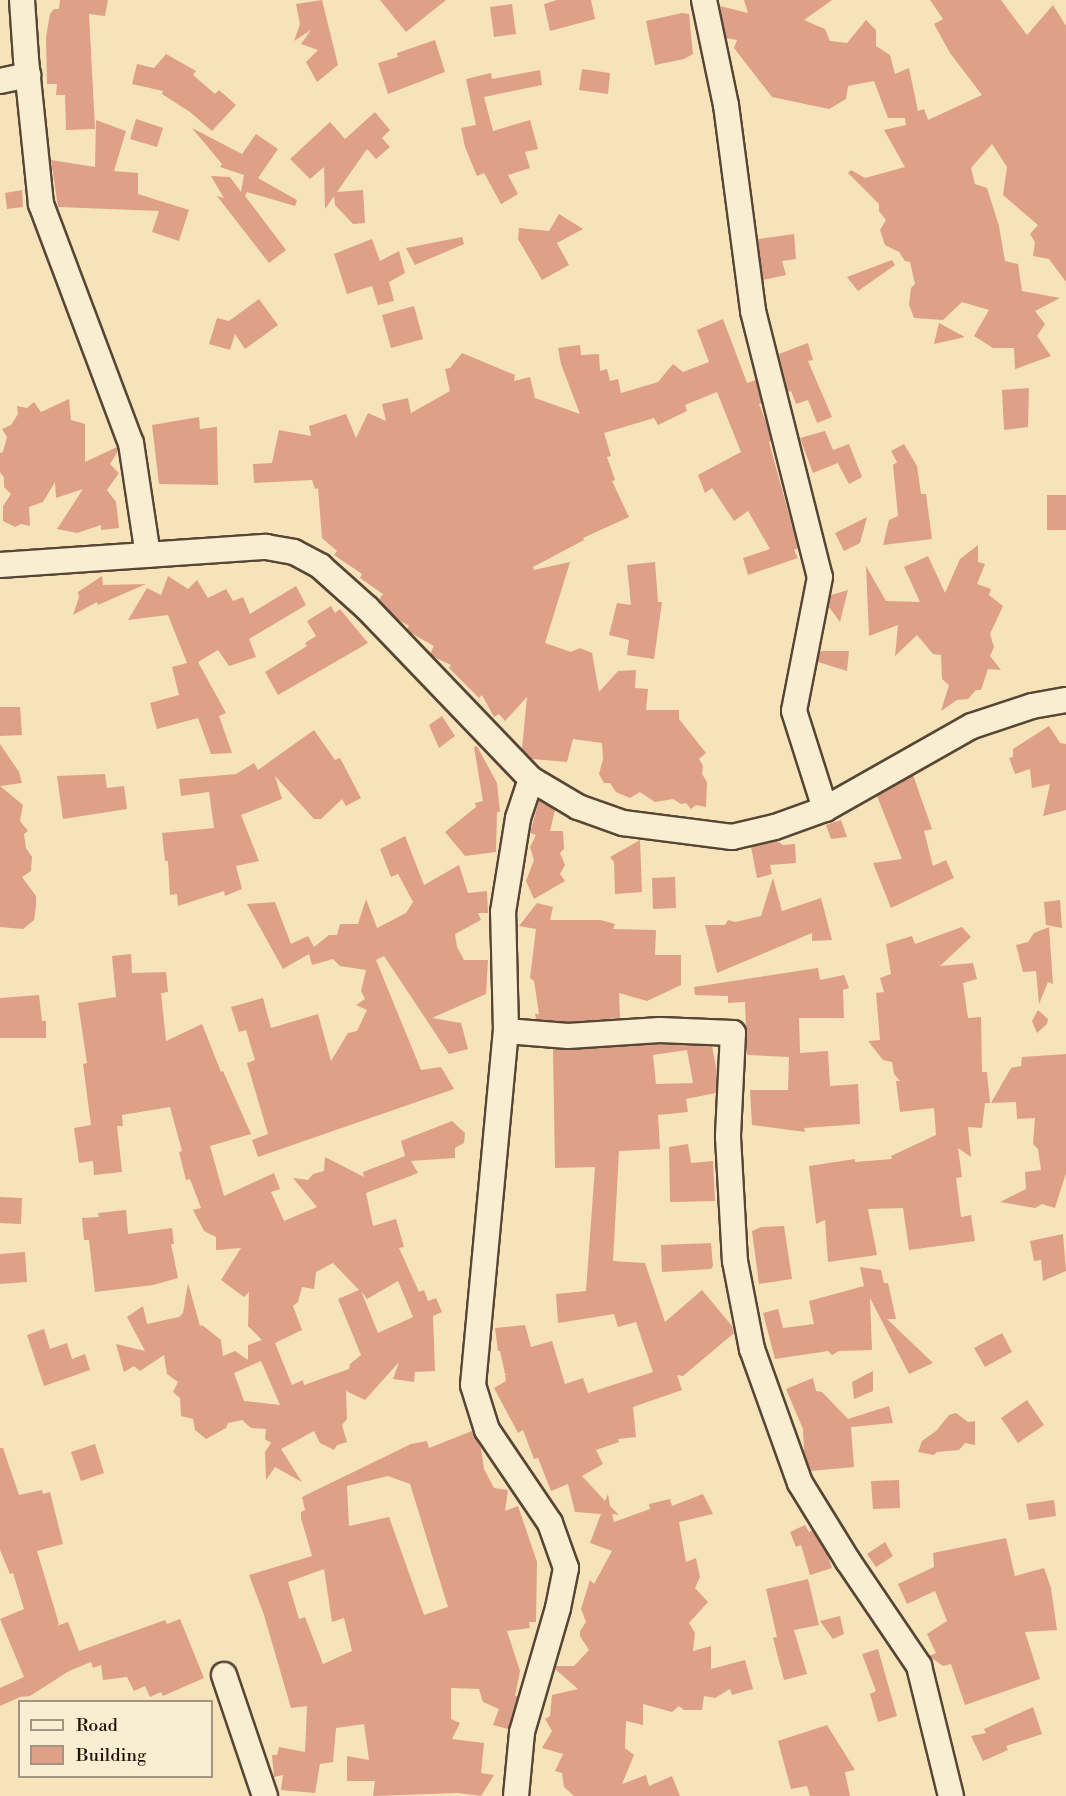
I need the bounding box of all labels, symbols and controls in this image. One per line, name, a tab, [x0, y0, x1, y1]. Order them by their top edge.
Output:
legend	[18, 1700, 213, 1778]
text: Road	[76, 1714, 118, 1737]
text: Building	[76, 1744, 146, 1767]

